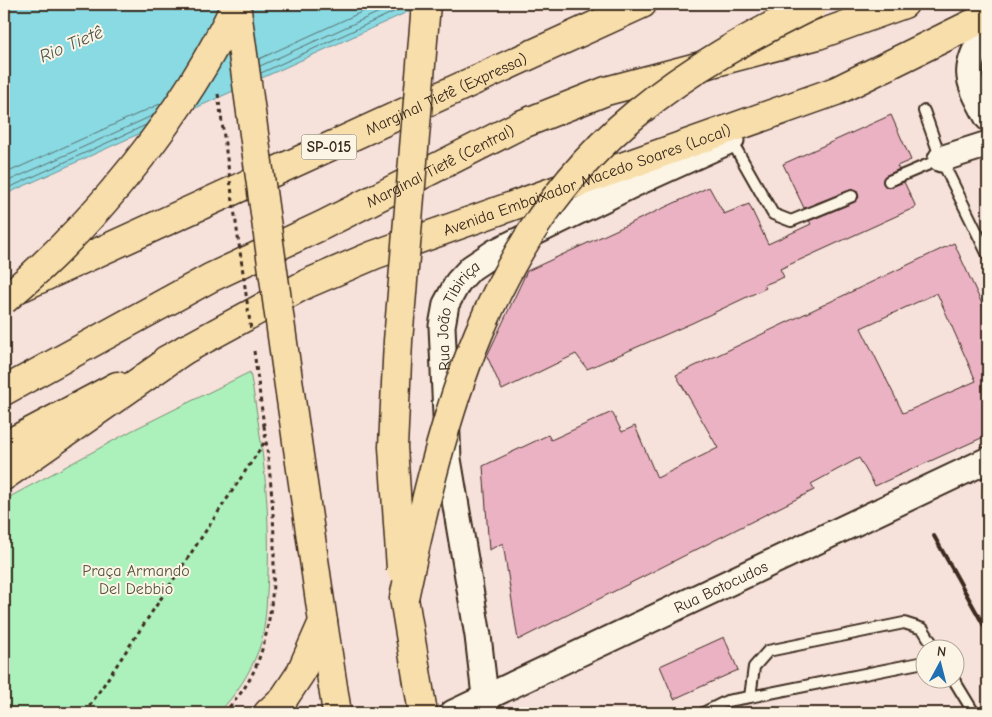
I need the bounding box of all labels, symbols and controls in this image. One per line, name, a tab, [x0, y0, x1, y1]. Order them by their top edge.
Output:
water label: Rio Tietê	[36, 22, 106, 67]
street label: Marginal Tietê (Expressa)	[363, 50, 530, 139]
street label: Marginal Tietê (Central)	[364, 121, 517, 212]
street label: Avenida Embaixador Macedo Soares (Local)	[441, 121, 733, 240]
road number: SP-015	[302, 134, 356, 160]
street label: Rua João Tibiriça	[434, 257, 483, 371]
street label: Rua Botocudos	[671, 557, 771, 617]
park label: Praça Armando Del Debbio	[82, 562, 190, 598]
north arrow	[914, 640, 964, 690]
text: N	[936, 643, 947, 661]

